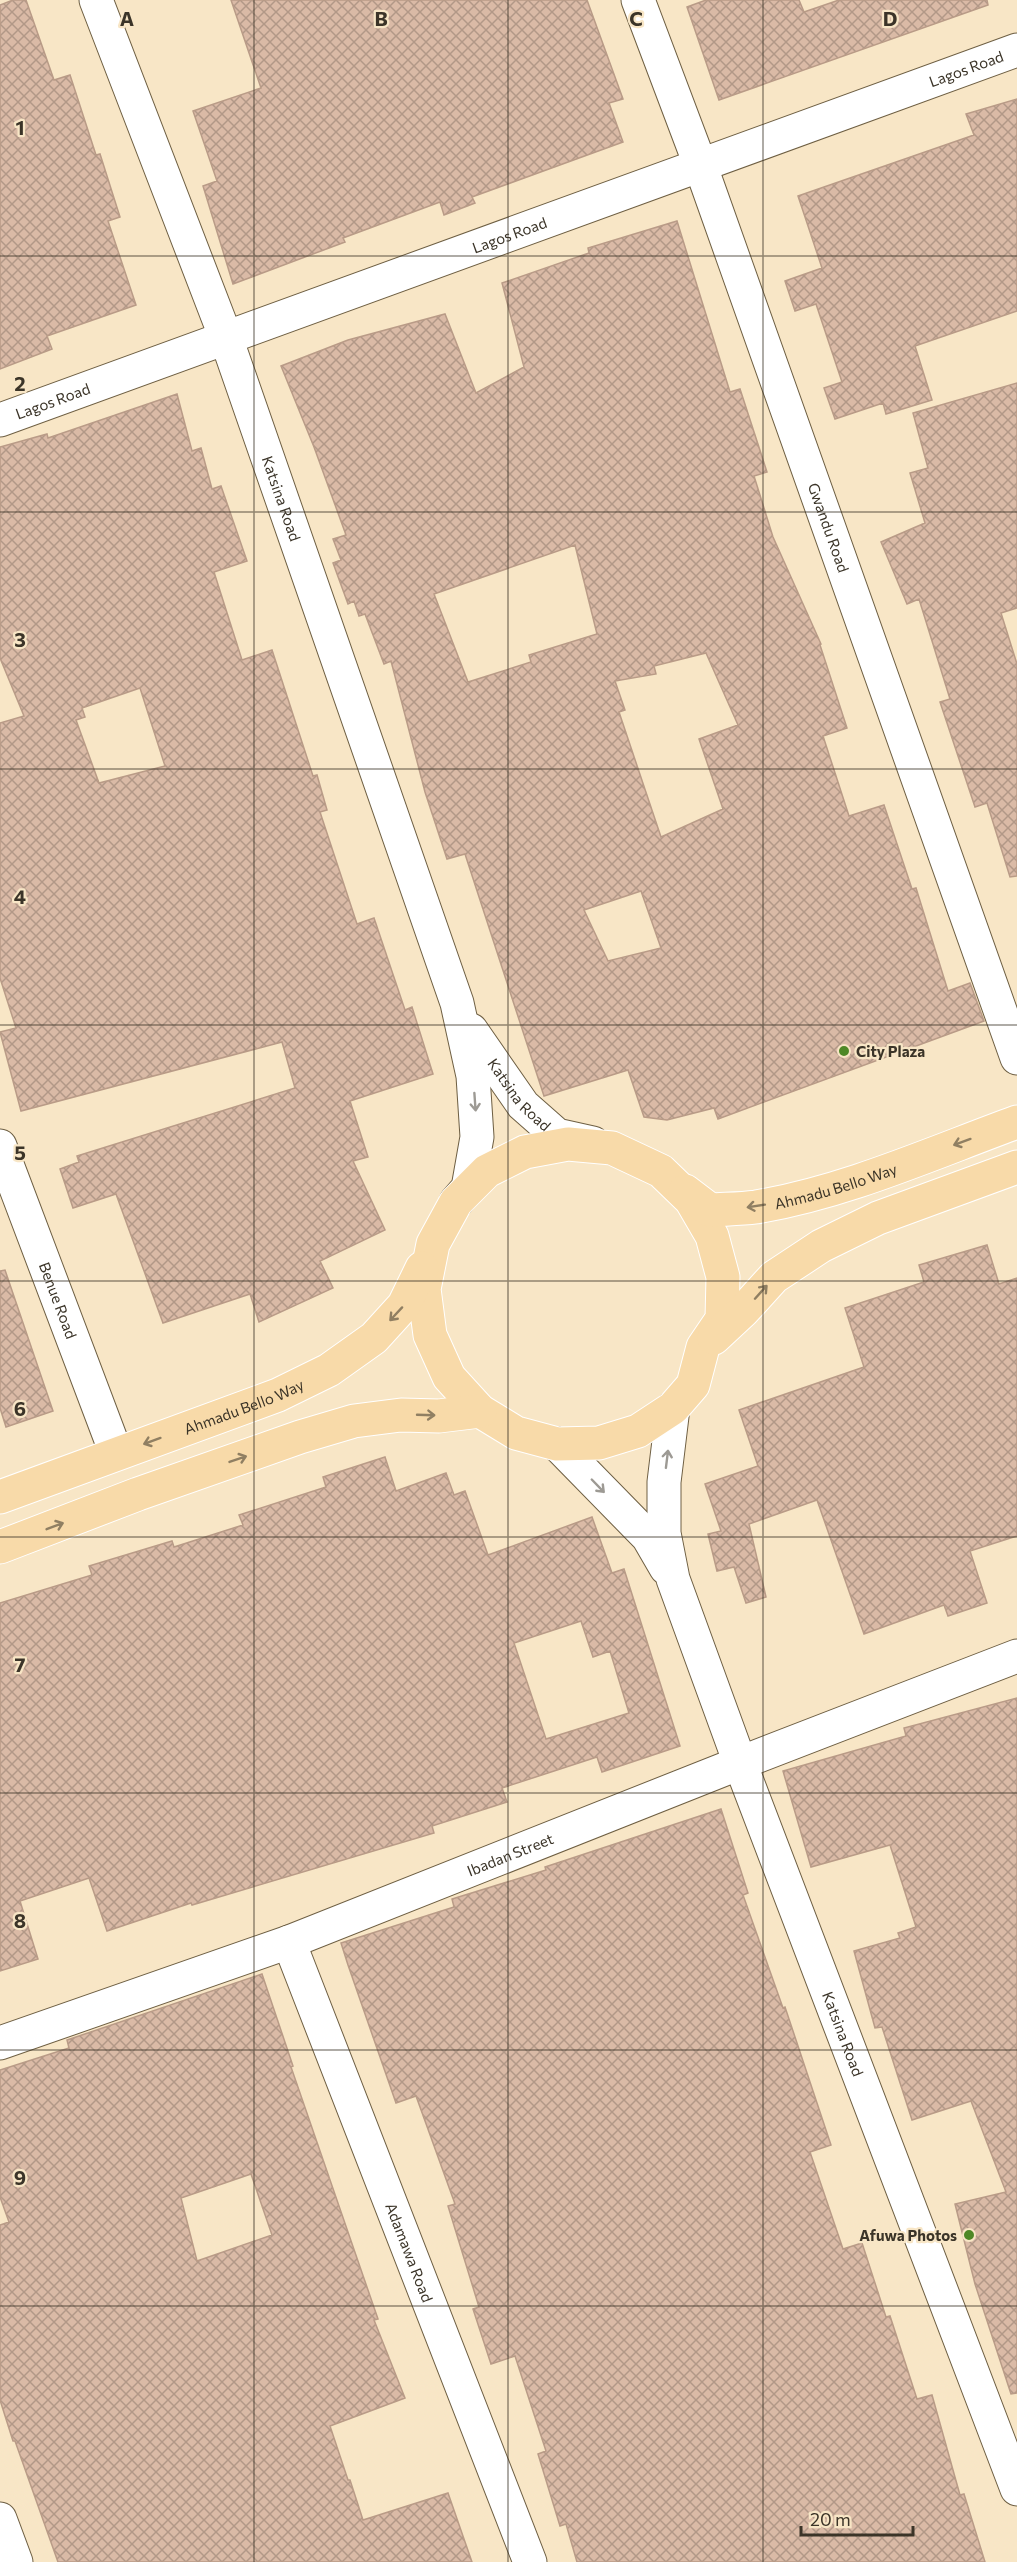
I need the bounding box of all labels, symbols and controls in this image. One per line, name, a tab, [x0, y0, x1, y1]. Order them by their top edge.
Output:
text: A	[120, 6, 134, 30]
text: B	[374, 6, 388, 30]
text: C	[629, 6, 643, 30]
text: D	[883, 6, 897, 30]
street label: Lagos Road	[926, 47, 1006, 90]
text: 1	[15, 115, 25, 139]
street label: Lagos Road	[470, 213, 549, 256]
text: 2	[14, 371, 26, 395]
street label: Lagos Road	[13, 379, 92, 423]
street label: Katsina Road	[259, 453, 305, 544]
street label: Gwandu Road	[805, 480, 853, 575]
text: 3	[14, 627, 26, 651]
text: 4	[14, 884, 26, 908]
place label: City Plaza	[856, 1042, 925, 1060]
marker: City Plaza	[837, 1044, 851, 1058]
street label: Katsina Road	[484, 1055, 555, 1134]
one-way arrow	[470, 1092, 481, 1112]
one-way arrow	[953, 1138, 972, 1149]
text: 5	[14, 1140, 26, 1164]
street label: Ahmadu Bello Way	[773, 1159, 900, 1212]
one-way arrow	[747, 1201, 767, 1212]
street label: Benue Road	[36, 1260, 81, 1341]
one-way arrow	[754, 1285, 768, 1300]
one-way arrow	[389, 1306, 403, 1321]
street label: Ahmadu Bello Way	[181, 1375, 307, 1438]
text: 6	[14, 1396, 26, 1420]
one-way arrow	[416, 1410, 436, 1421]
one-way arrow	[143, 1436, 162, 1447]
one-way arrow	[661, 1450, 672, 1469]
one-way arrow	[228, 1452, 246, 1463]
one-way arrow	[590, 1478, 605, 1493]
one-way arrow	[45, 1520, 63, 1531]
text: 7	[15, 1652, 26, 1676]
street label: Ibadan Street	[464, 1829, 556, 1879]
text: 8	[14, 1908, 26, 1932]
street label: Katsina Road	[819, 1989, 868, 2079]
text: 9	[14, 2165, 26, 2189]
street label: Adamawa Road	[382, 2200, 437, 2305]
place label: Afuwa Photos	[859, 2226, 957, 2244]
marker: Afuwa Photos	[962, 2228, 976, 2242]
scale bar	[801, 2499, 914, 2537]
text: 20 m	[810, 2508, 851, 2530]

